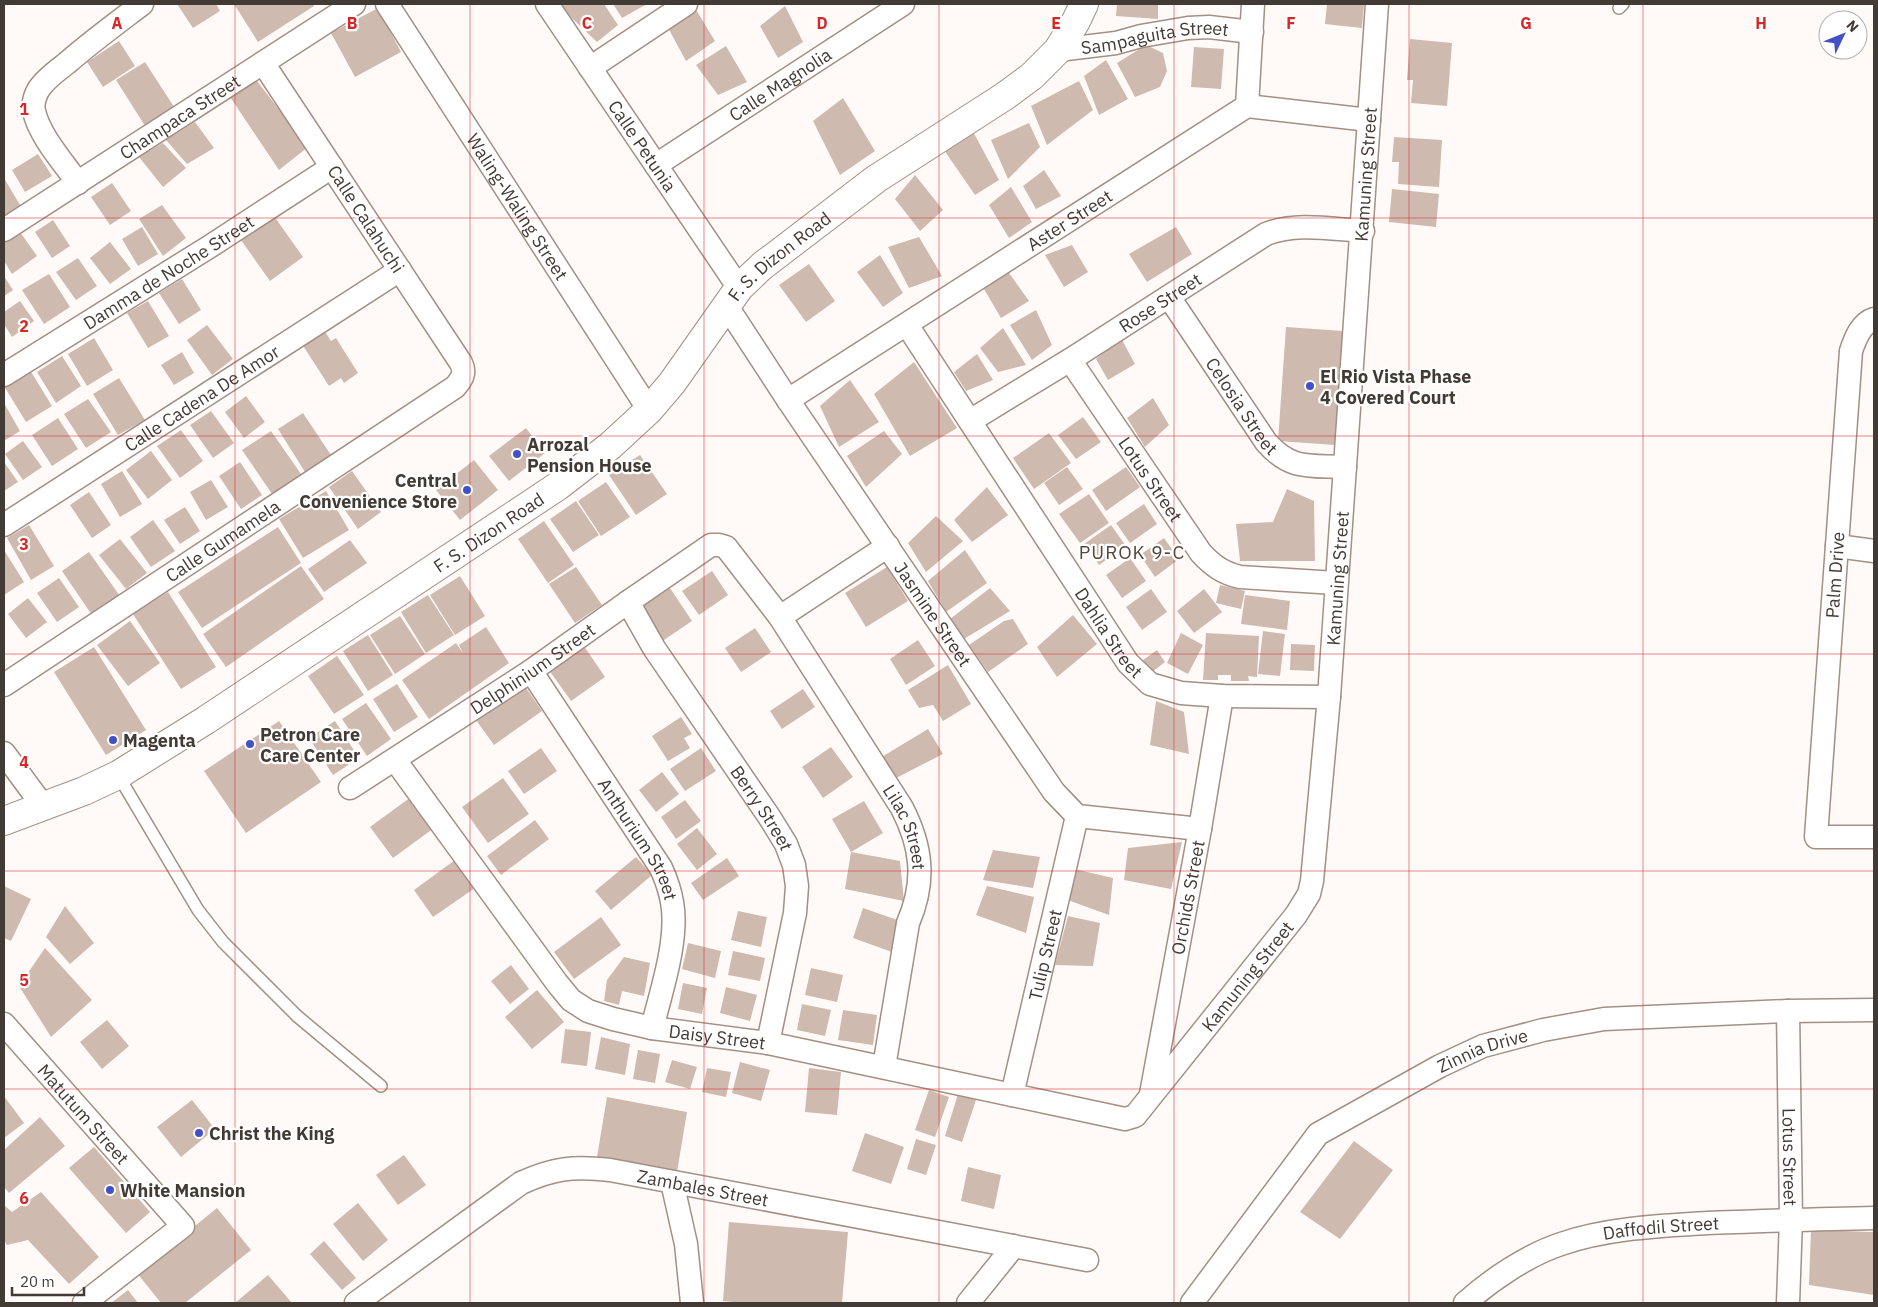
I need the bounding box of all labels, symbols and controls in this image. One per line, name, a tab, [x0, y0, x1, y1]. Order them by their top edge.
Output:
north arrow	[1818, 10, 1868, 60]
text: A	[112, 13, 123, 33]
text: B	[347, 13, 358, 33]
text: C	[582, 13, 592, 33]
text: D	[816, 13, 828, 33]
text: E	[1051, 13, 1061, 33]
text: F	[1286, 13, 1296, 33]
text: G	[1520, 13, 1532, 33]
text: H	[1755, 13, 1767, 33]
street label: Sampaguita Street	[1080, 15, 1230, 59]
text: N	[1842, 16, 1863, 36]
street label: Calle Magnolia	[724, 42, 836, 126]
street label: Champaca Street	[115, 69, 244, 164]
street label: Calle Petunia	[604, 95, 682, 196]
text: 1	[19, 99, 29, 119]
street label: Kamuning Street	[1349, 106, 1381, 242]
street label: Waling-Waling Street	[462, 129, 573, 284]
street label: Calle Calahuchi	[323, 161, 409, 277]
street label: Aster Street	[1022, 184, 1116, 256]
street label: F. S. Dizon Road	[722, 206, 835, 305]
street label: Damma de Noche Street	[79, 210, 258, 334]
street label: Rose Street	[1114, 267, 1206, 337]
text: 2	[19, 316, 29, 336]
street label: Calle Cadena De Amor	[120, 339, 284, 456]
street label: Celosia Street	[1201, 353, 1283, 460]
place label: El Rio Vista Phase 4 Covered Court	[1320, 365, 1471, 409]
marker: El Rio Vista Phase 4 Covered Court	[1304, 380, 1316, 392]
street label: Lotus Street	[1114, 432, 1188, 526]
place label: Arrozal Pension House	[527, 433, 652, 477]
marker: Arrozal Pension House	[511, 448, 523, 460]
place label: Central Convenience Store	[299, 469, 458, 513]
marker: Central Convenience Store	[461, 484, 473, 496]
street label: F. S. Dizon Road	[429, 487, 548, 577]
street label: Calle Gumamela	[161, 494, 285, 587]
street label: Kamuning Street	[1321, 510, 1353, 646]
street label: Palm Drive	[1820, 531, 1850, 619]
text: 3	[19, 534, 29, 554]
district label: PUROK 9-C	[1079, 540, 1185, 564]
street label: Jasmine Street	[890, 557, 977, 671]
street label: Dahlia Street	[1070, 583, 1148, 683]
street label: Delphinium Street	[465, 618, 599, 719]
place label: Petron Care Care Center	[260, 723, 360, 767]
place label: Magenta	[123, 729, 196, 752]
marker: Magenta	[107, 734, 119, 746]
marker: Petron Care Care Center	[244, 738, 256, 750]
text: 4	[19, 752, 29, 772]
street label: Berry Street	[726, 761, 799, 853]
street label: Anthurium Street	[593, 773, 683, 902]
street label: Lilac Street	[878, 780, 931, 870]
street label: Orchids Street	[1166, 838, 1209, 956]
street label: Tulip Street	[1023, 907, 1066, 1003]
street label: Kamuning Street	[1196, 916, 1298, 1036]
text: 5	[19, 970, 29, 990]
street label: Daisy Street	[668, 1019, 767, 1054]
street label: Zinnia Drive	[1433, 1023, 1530, 1077]
street label: Matutum Street	[33, 1059, 134, 1169]
street label: Lotus Street	[1778, 1108, 1802, 1206]
place label: Christ the King	[209, 1122, 334, 1145]
marker: Christ the King	[193, 1127, 205, 1139]
street label: Zambales Street	[635, 1164, 771, 1211]
place label: White Mansion	[120, 1179, 245, 1202]
marker: White Mansion	[104, 1184, 116, 1196]
text: 6	[19, 1188, 29, 1208]
street label: Daffodil Street	[1601, 1211, 1720, 1244]
scale bar	[12, 1264, 85, 1296]
text: 20 m	[20, 1272, 55, 1291]

